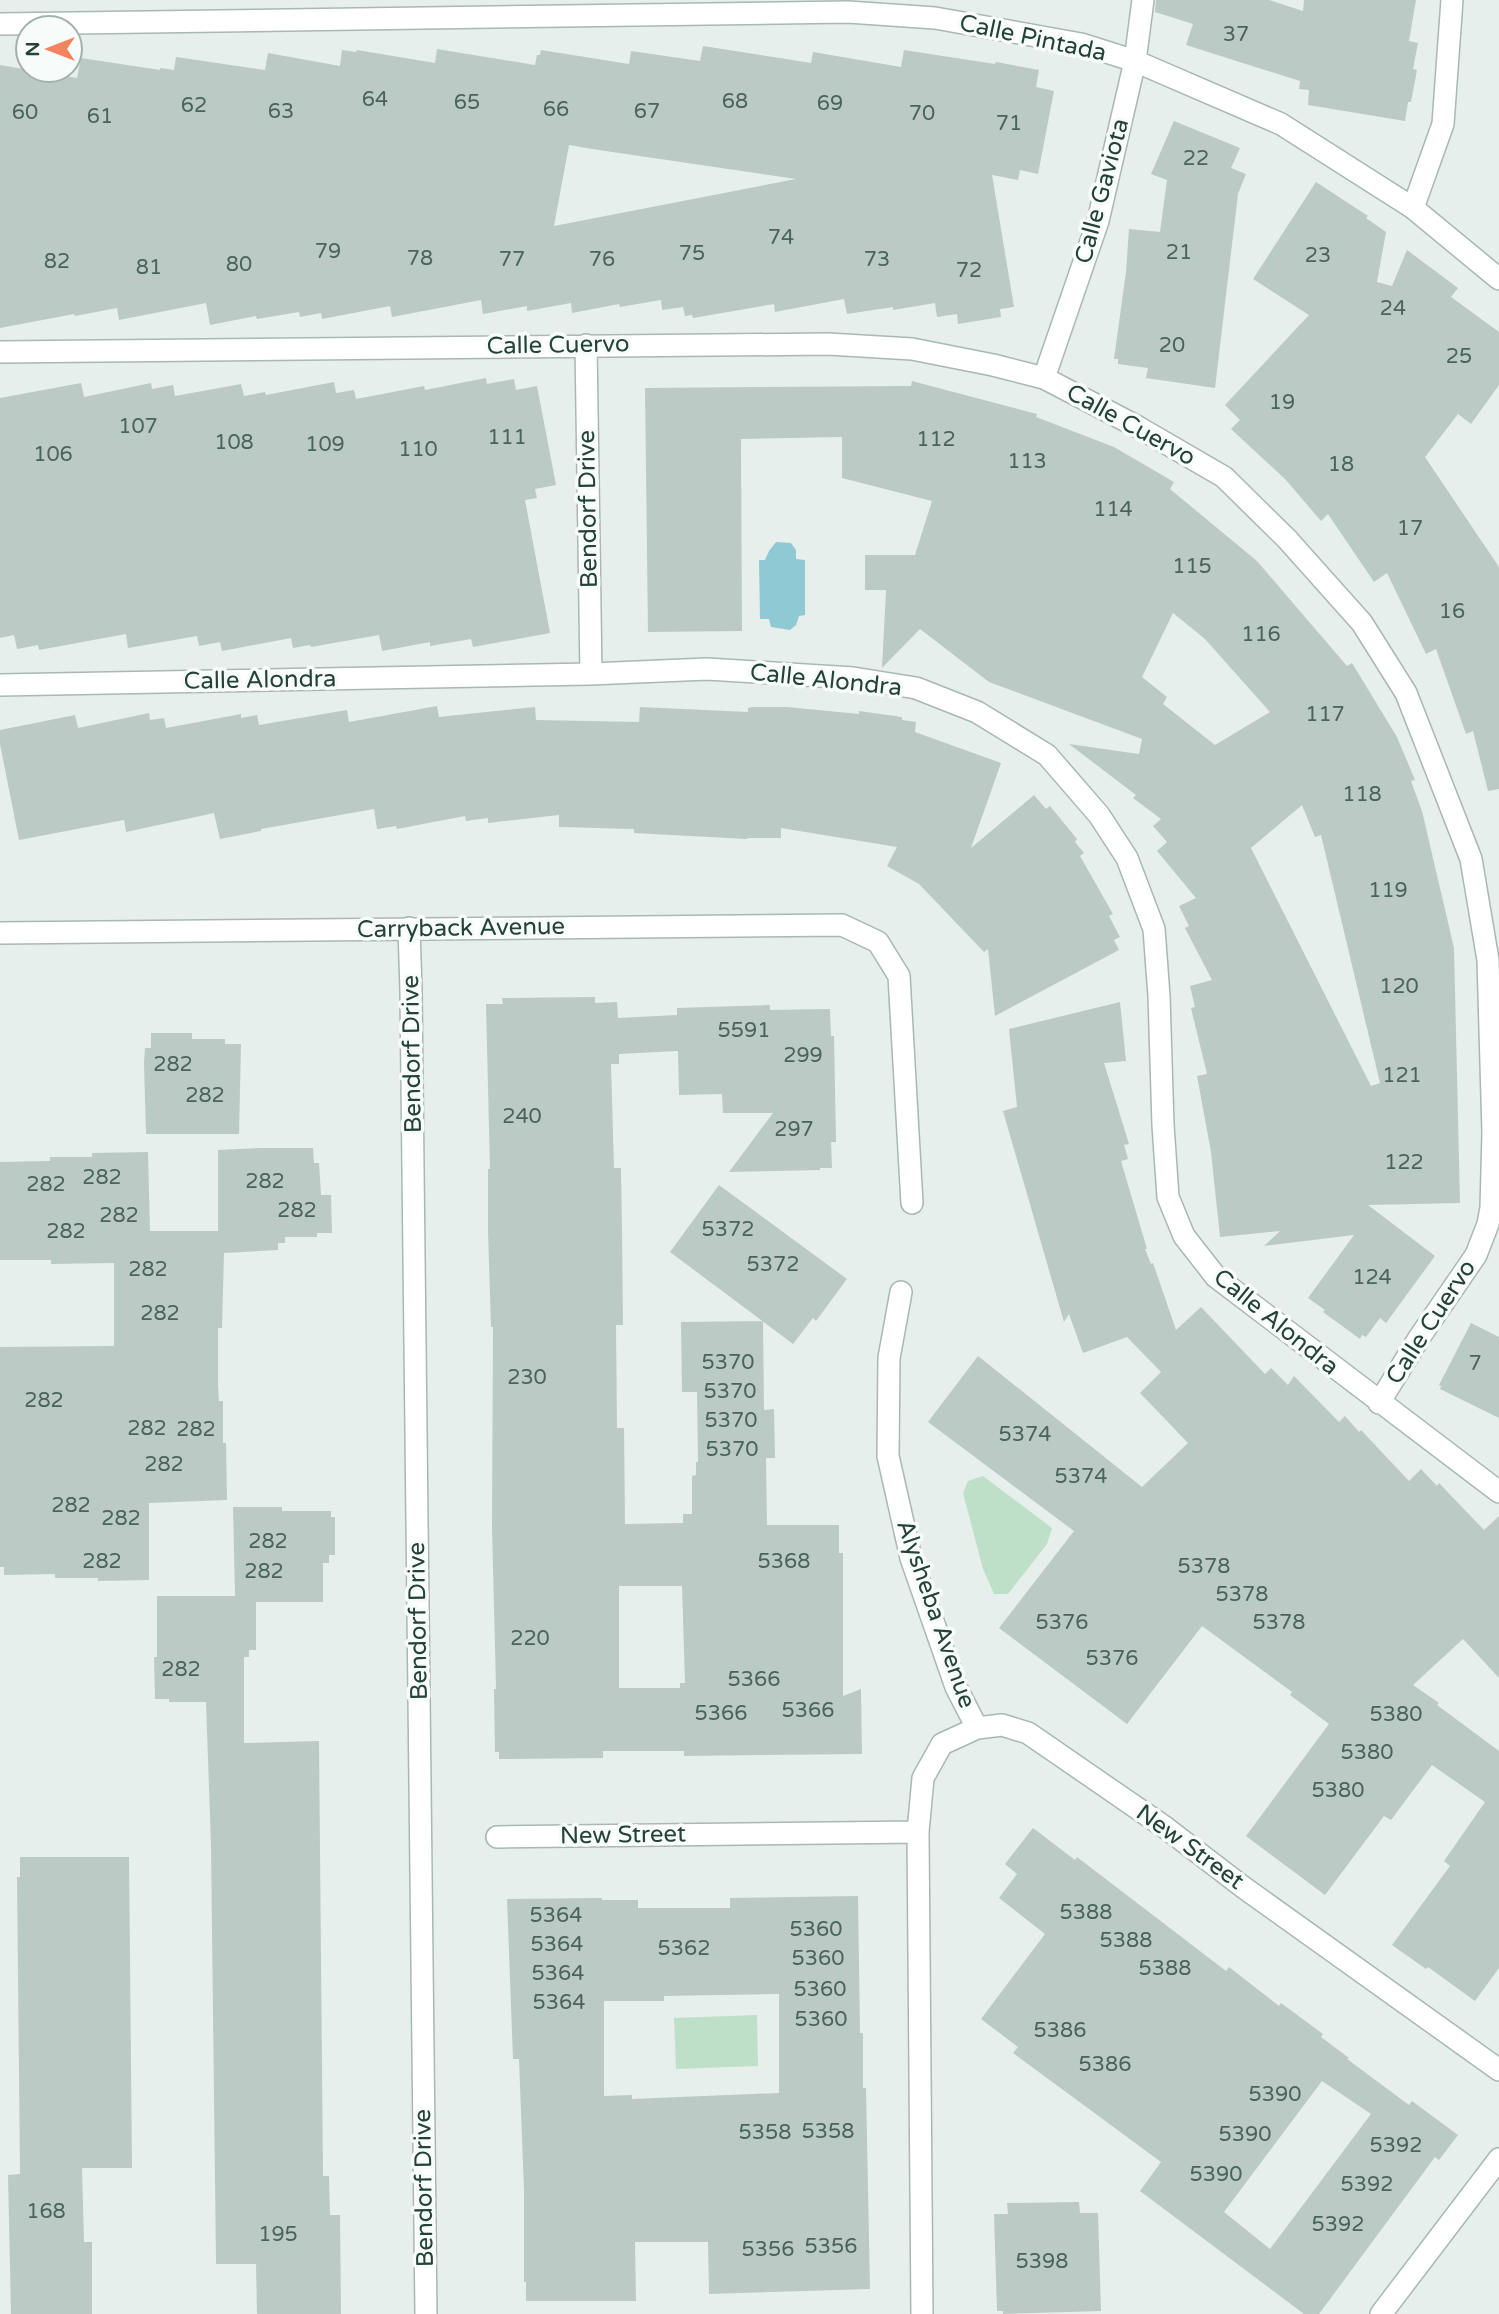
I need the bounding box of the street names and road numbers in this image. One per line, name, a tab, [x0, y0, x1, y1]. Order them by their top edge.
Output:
street label: Calle Pintada	[957, 8, 1109, 68]
street label: Calle Gaviota	[1069, 115, 1135, 267]
street label: Calle Cuervo	[486, 329, 630, 361]
street label: Calle Cuervo	[1061, 378, 1201, 472]
street label: Bendorf Drive	[572, 430, 604, 588]
street label: Calle Alondra	[749, 658, 903, 702]
street label: Calle Alondra	[183, 664, 337, 696]
street label: Carryback Avenue	[357, 912, 565, 944]
street label: Bendorf Drive	[396, 975, 428, 1133]
street label: Calle Cuervo	[1380, 1254, 1482, 1390]
street label: Calle Alondra	[1208, 1263, 1344, 1381]
street label: Alysheba Avenue	[890, 1516, 982, 1712]
street label: Bendorf Drive	[402, 1542, 434, 1700]
street label: New Street	[1130, 1798, 1250, 1896]
street label: New Street	[560, 1819, 686, 1851]
street label: Bendorf Drive	[408, 2109, 440, 2267]

